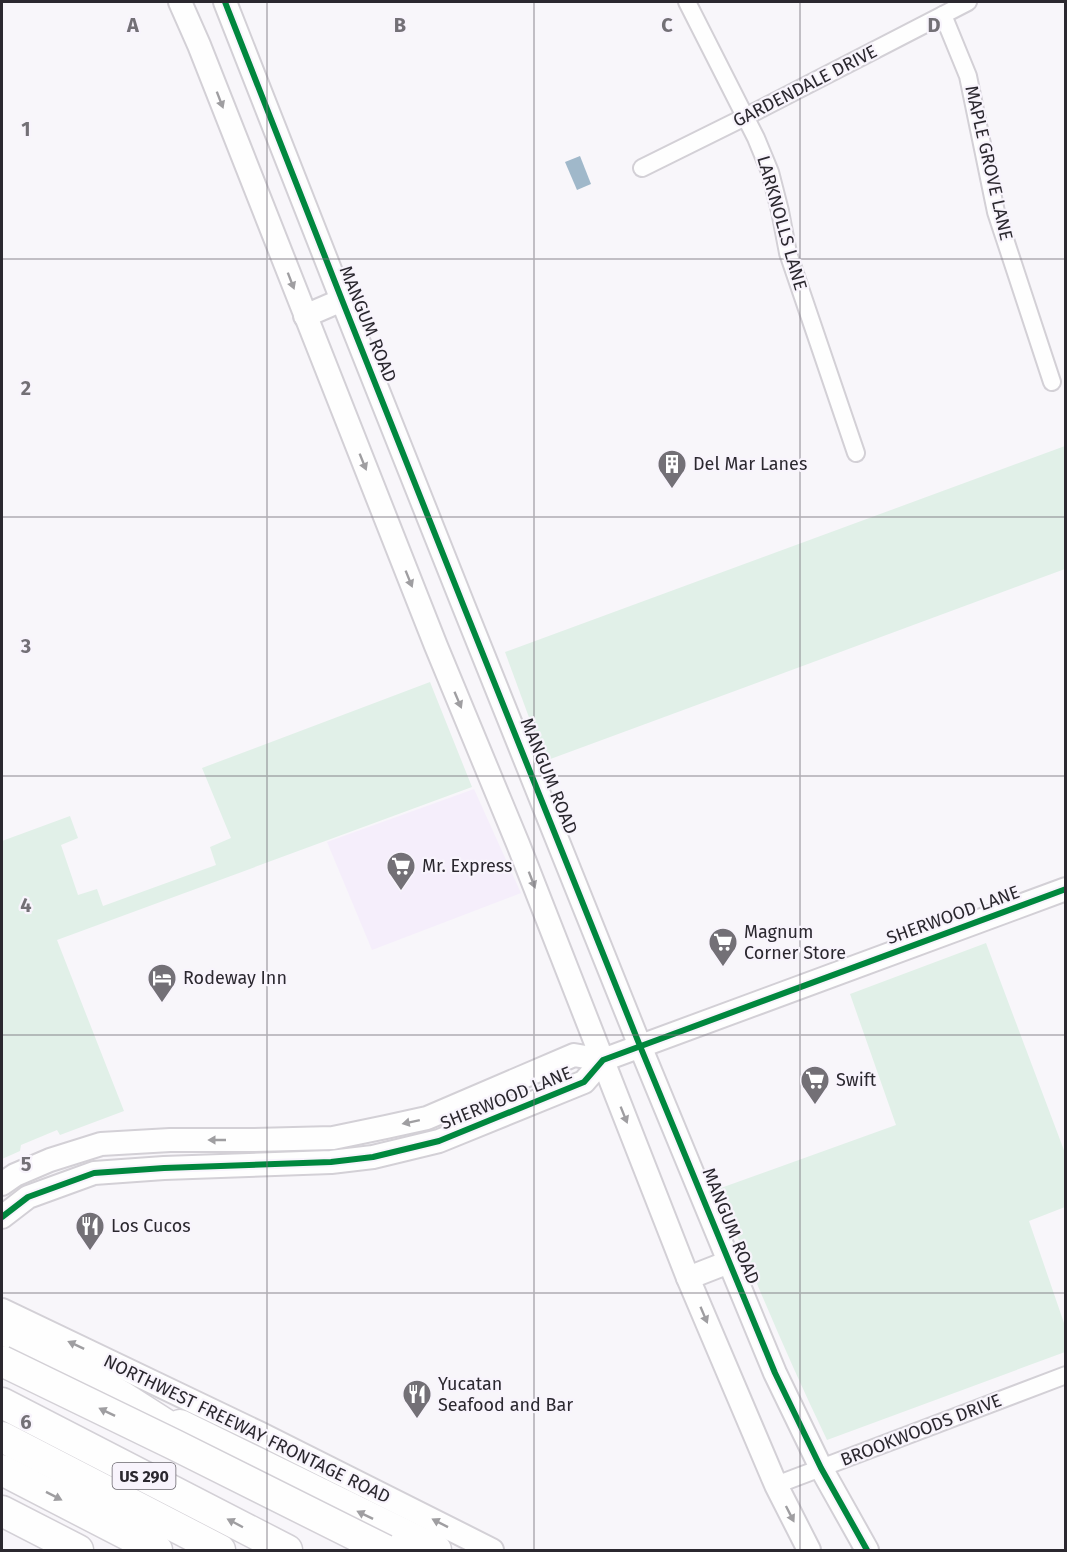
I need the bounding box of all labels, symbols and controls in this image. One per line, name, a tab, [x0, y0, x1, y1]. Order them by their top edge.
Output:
text: A	[126, 13, 140, 37]
text: B	[394, 13, 406, 37]
text: C	[661, 13, 673, 37]
text: D	[927, 13, 941, 37]
street label: GARDENDALE DRIVE	[729, 40, 881, 132]
street label: MAPLE GROVE LANE	[960, 83, 1018, 243]
one-way arrow	[215, 91, 225, 109]
text: 1	[21, 117, 31, 141]
street label: LARKNOLLS LANE	[752, 153, 812, 293]
street label: MANGUM ROAD	[335, 263, 401, 385]
one-way arrow	[287, 272, 297, 290]
text: 2	[21, 376, 31, 400]
building icon: Del Mar Lanes	[656, 448, 688, 490]
place label: Del Mar Lanes	[693, 453, 807, 475]
one-way arrow	[358, 454, 368, 472]
one-way arrow	[405, 570, 415, 588]
text: 3	[20, 634, 31, 658]
one-way arrow	[454, 691, 464, 709]
street label: MANGUM ROAD	[516, 715, 582, 837]
supermarket icon: Mr. Express	[385, 850, 417, 892]
place label: Mr. Express	[422, 855, 513, 877]
one-way arrow	[528, 872, 538, 890]
street label: SHERWOOD LANE	[883, 881, 1023, 949]
text: 4	[20, 893, 32, 917]
place label: Magnum Corner Store	[744, 921, 846, 964]
supermarket icon: Magnum Corner Store	[707, 926, 739, 968]
hotel icon: Rodeway Inn	[146, 962, 178, 1004]
place label: Rodeway Inn	[183, 967, 287, 989]
street label: SHERWOOD LANE	[437, 1062, 575, 1134]
supermarket icon: Swift	[799, 1064, 831, 1106]
place label: Swift	[836, 1069, 877, 1091]
one-way arrow	[620, 1106, 629, 1124]
one-way arrow	[401, 1118, 420, 1127]
one-way arrow	[208, 1135, 227, 1145]
text: 5	[21, 1152, 32, 1176]
street label: MANGUM ROAD	[698, 1165, 764, 1287]
restaurant icon: Los Cucos	[74, 1210, 106, 1252]
place label: Los Cucos	[111, 1215, 191, 1237]
one-way arrow	[699, 1307, 709, 1325]
one-way arrow	[68, 1341, 85, 1350]
street label: NORTHWEST FREEWAY FRONTAGE ROAD	[100, 1350, 394, 1508]
place label: Yucatan Seafood and Bar	[438, 1373, 573, 1416]
restaurant icon: Yucatan Seafood and Bar	[401, 1378, 433, 1420]
street label: BROOKWOODS DRIVE	[837, 1389, 1005, 1471]
one-way arrow	[99, 1407, 116, 1417]
text: 6	[20, 1410, 32, 1434]
road number: US 290	[112, 1463, 176, 1489]
one-way arrow	[45, 1492, 62, 1501]
one-way arrow	[785, 1505, 795, 1522]
one-way arrow	[356, 1511, 373, 1520]
one-way arrow	[226, 1519, 244, 1529]
one-way arrow	[431, 1519, 448, 1528]

